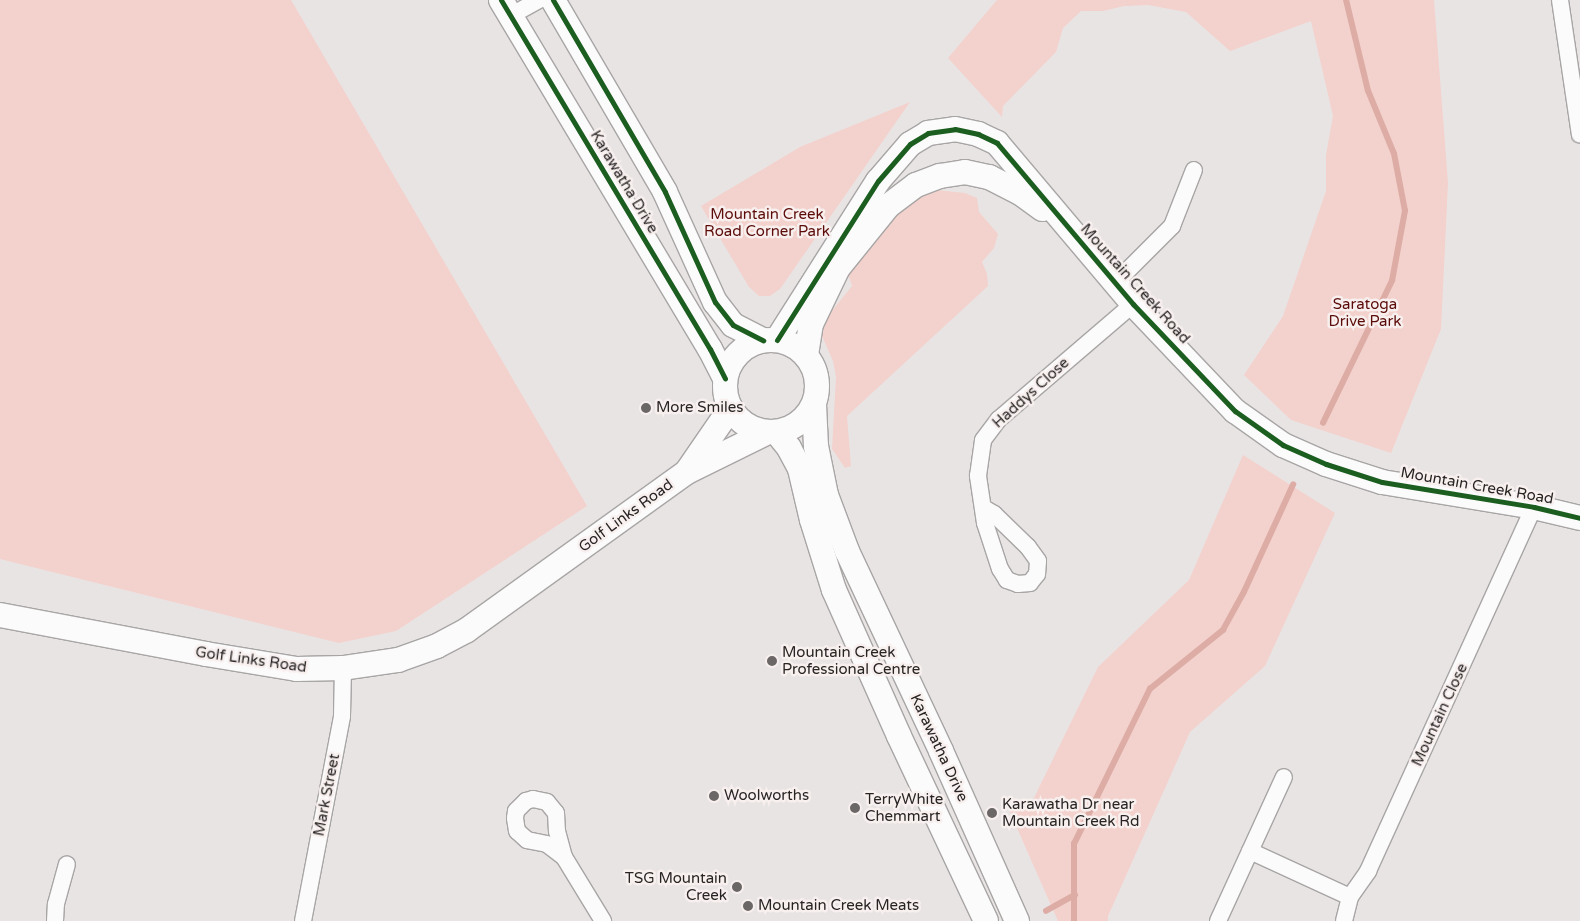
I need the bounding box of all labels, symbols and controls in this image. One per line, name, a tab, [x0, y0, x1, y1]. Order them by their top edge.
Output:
street label: Karawatha Drive	[586, 127, 662, 237]
park label: Mountain Creek Road Corner Park	[704, 205, 830, 240]
street label: Mountain Creek Road	[1076, 220, 1194, 348]
park label: Saratoga Drive Park	[1329, 295, 1401, 330]
street label: Haddys Close	[989, 354, 1073, 432]
place label: More Smiles	[656, 399, 743, 417]
marker: More Smiles	[640, 402, 652, 414]
street label: Mountain Creek Road	[1399, 464, 1555, 508]
street label: Golf Links Road	[575, 476, 677, 556]
street label: Golf Links Road	[194, 643, 308, 677]
place label: Mountain Creek Professional Centre	[782, 643, 920, 678]
marker: Mountain Creek Professional Centre	[766, 655, 778, 667]
street label: Mountain Close	[1408, 661, 1472, 769]
street label: Karawatha Drive	[906, 691, 972, 805]
street label: Mark Street	[310, 752, 344, 838]
place label: Woolworths	[724, 787, 809, 805]
marker: Woolworths	[708, 790, 720, 802]
place label: TerryWhite Chemmart	[865, 790, 943, 825]
place label: Karawatha Dr near Mountain Creek Rd	[1002, 795, 1139, 830]
marker: TerryWhite Chemmart	[849, 802, 861, 814]
marker: Karawatha Dr near Mountain Creek Rd	[986, 807, 998, 819]
place label: TSG Mountain Creek	[625, 869, 727, 904]
marker: TSG Mountain Creek	[731, 881, 743, 893]
place label: Mountain Creek Meats	[758, 897, 919, 915]
marker: Mountain Creek Meats	[742, 900, 754, 912]

